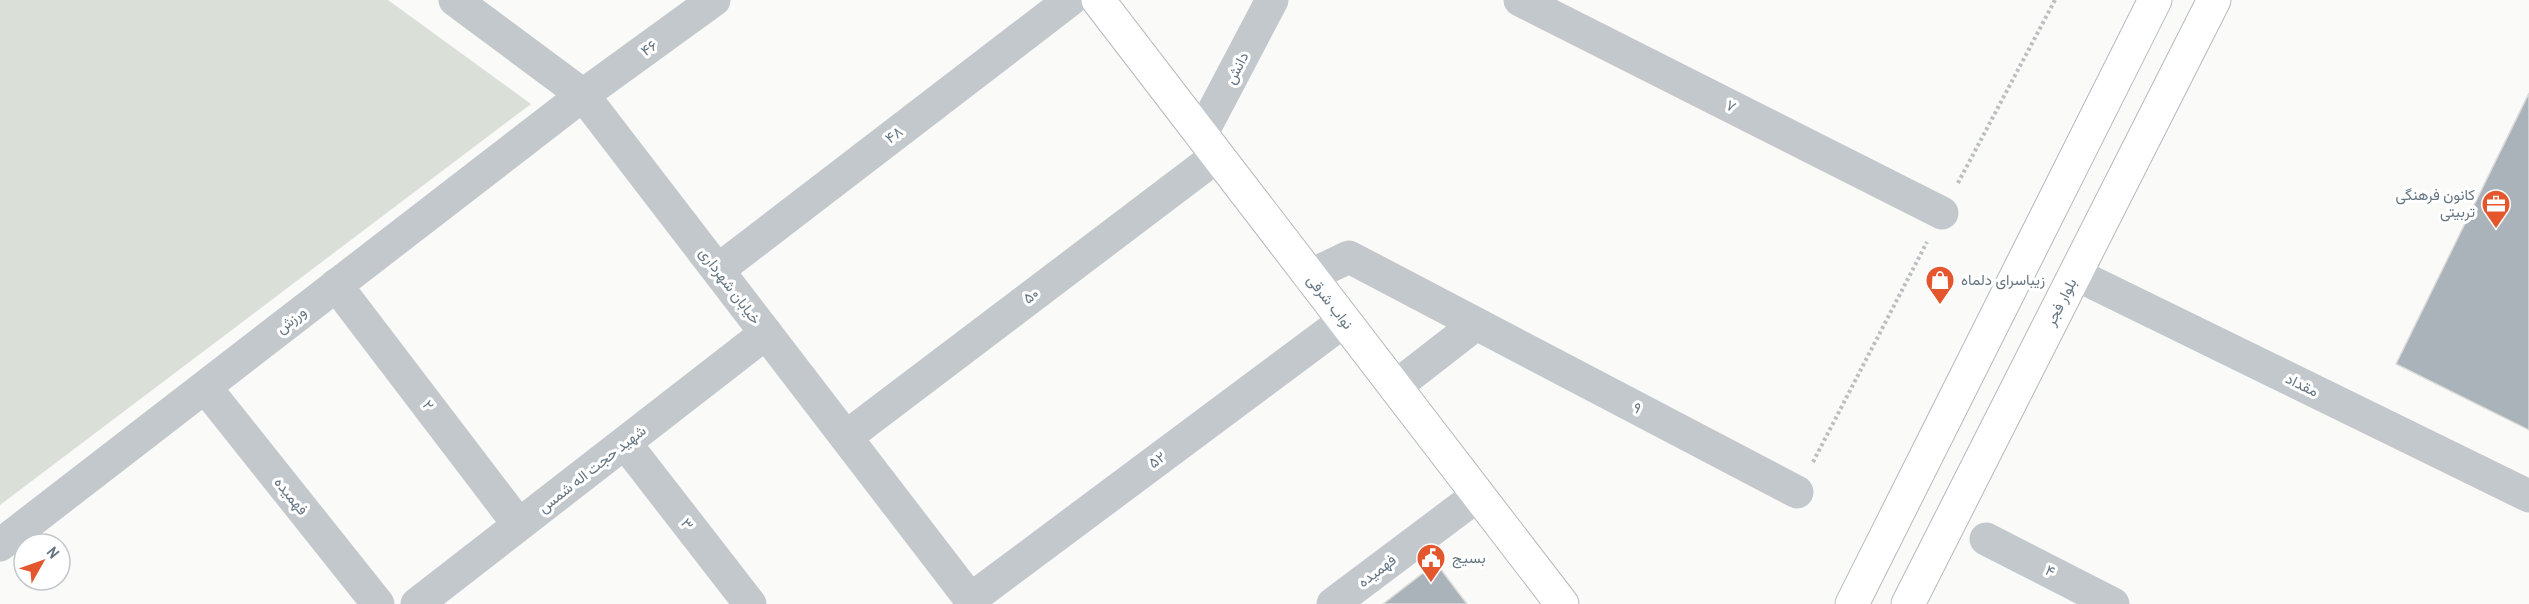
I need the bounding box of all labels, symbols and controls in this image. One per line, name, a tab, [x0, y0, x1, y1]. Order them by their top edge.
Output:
street label: ۴۶	[636, 34, 661, 61]
street label: دانش	[1220, 48, 1254, 87]
street label: ۷	[1723, 94, 1740, 117]
street label: ۴۸	[880, 121, 907, 148]
place label: کانون فرهنگی تربیتی	[2396, 184, 2475, 222]
office icon: کانون فرهنگی تربیتی	[2480, 188, 2512, 230]
street label: خیابان شهرداری	[694, 243, 766, 329]
shop icon: زیباسرای دلماه	[1924, 264, 1956, 306]
place label: زیباسرای دلماه	[1961, 269, 2045, 290]
street label: نواب شرقی	[1302, 270, 1358, 333]
street label: بلوار فجر	[2039, 274, 2081, 330]
street label: ۵۰	[1018, 283, 1043, 309]
street label: ورزش	[271, 301, 310, 338]
street label: مقداد	[2282, 368, 2322, 401]
street label: ۲	[418, 395, 439, 414]
street label: ۹	[1629, 397, 1645, 419]
street label: شهید حجت اله شمس	[533, 420, 650, 517]
street label: ۵۲	[1144, 446, 1170, 473]
street label: فهمیده	[270, 472, 313, 519]
street label: ۳	[676, 513, 699, 534]
north arrow	[12, 532, 72, 592]
text: N	[42, 542, 65, 563]
public building icon: بسیج	[1415, 542, 1447, 584]
place label: بسیج	[1452, 547, 1486, 569]
street label: فهمیده	[1353, 549, 1400, 592]
street label: ۴	[2042, 559, 2059, 582]

